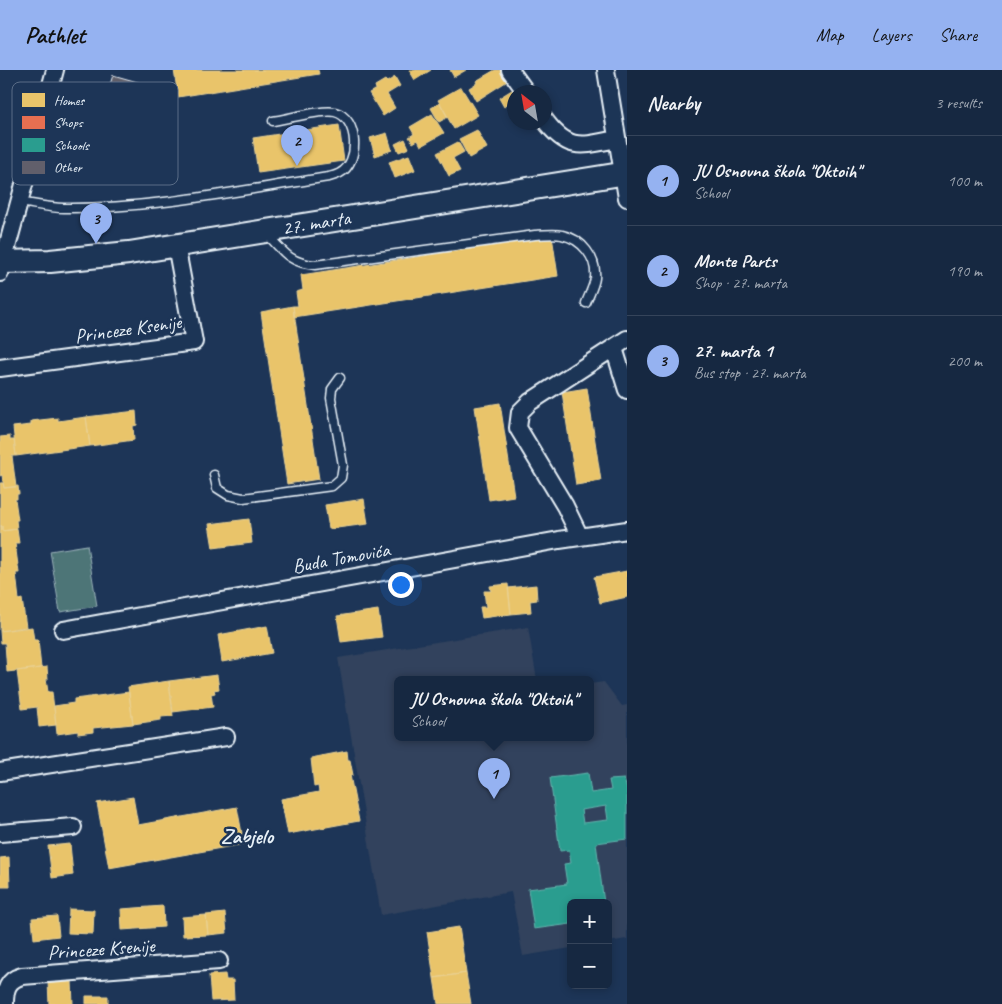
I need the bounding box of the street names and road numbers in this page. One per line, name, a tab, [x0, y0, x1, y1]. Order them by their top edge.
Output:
street label: 27. marta	[280, 205, 354, 241]
street label: Princeze Ksenije	[73, 309, 184, 349]
street label: Buda Tomovića	[290, 537, 393, 579]
street label: Princeze Ksenije	[47, 933, 157, 965]

